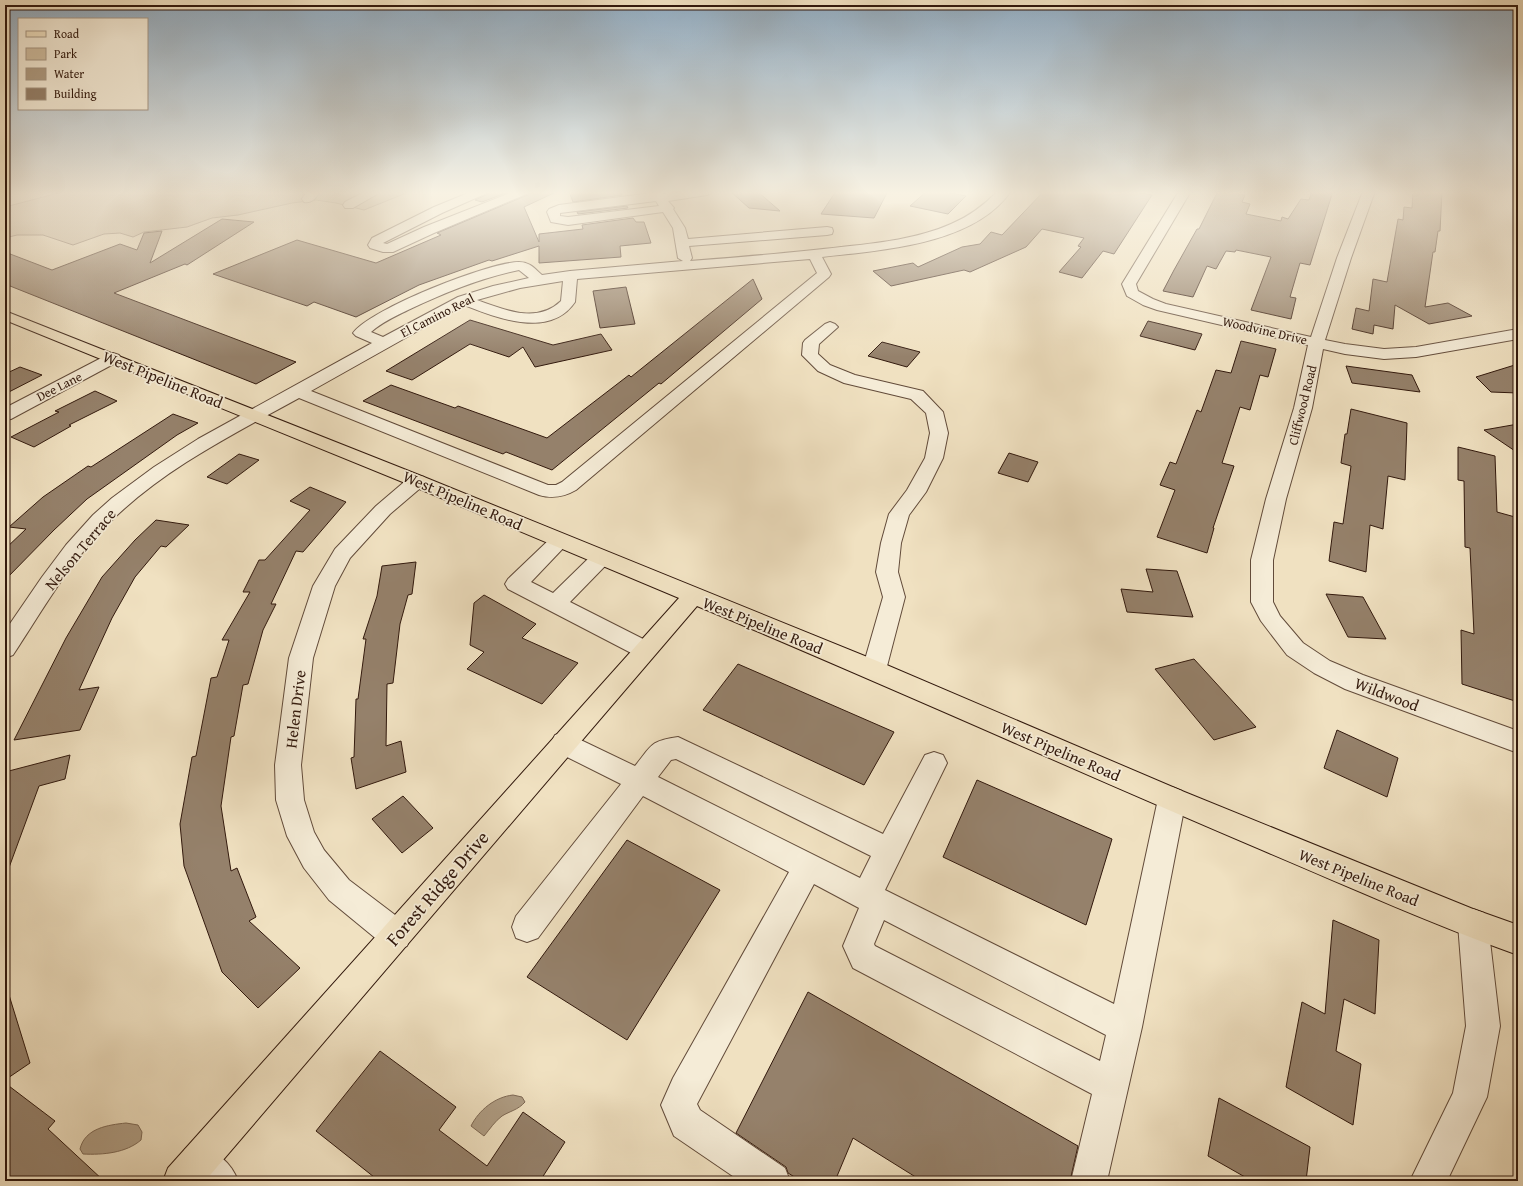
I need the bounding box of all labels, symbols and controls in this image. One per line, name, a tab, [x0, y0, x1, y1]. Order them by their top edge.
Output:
legend	[18, 18, 148, 110]
text: Road	[54, 25, 80, 42]
text: Park	[54, 45, 78, 62]
text: Water	[54, 65, 84, 82]
text: Building	[54, 85, 97, 102]
street label: El Camino Real	[397, 288, 478, 342]
street label: Woodvine Drive	[1221, 312, 1309, 349]
street label: West Pipeline Road	[99, 344, 227, 414]
street label: Cliffwood Road	[1283, 363, 1322, 447]
street label: Dee Lane	[33, 367, 85, 406]
street label: West Pipeline Road	[400, 464, 527, 536]
street label: Nelson Terrace	[38, 503, 122, 595]
street label: West Pipeline Road	[699, 590, 827, 660]
street label: Helen Drive	[278, 669, 312, 749]
street label: Wildwood	[1351, 671, 1423, 717]
street label: West Pipeline Road	[998, 715, 1125, 787]
street label: Forest Ridge Drive	[379, 824, 495, 952]
street label: West Pipeline Road	[1295, 842, 1423, 912]

